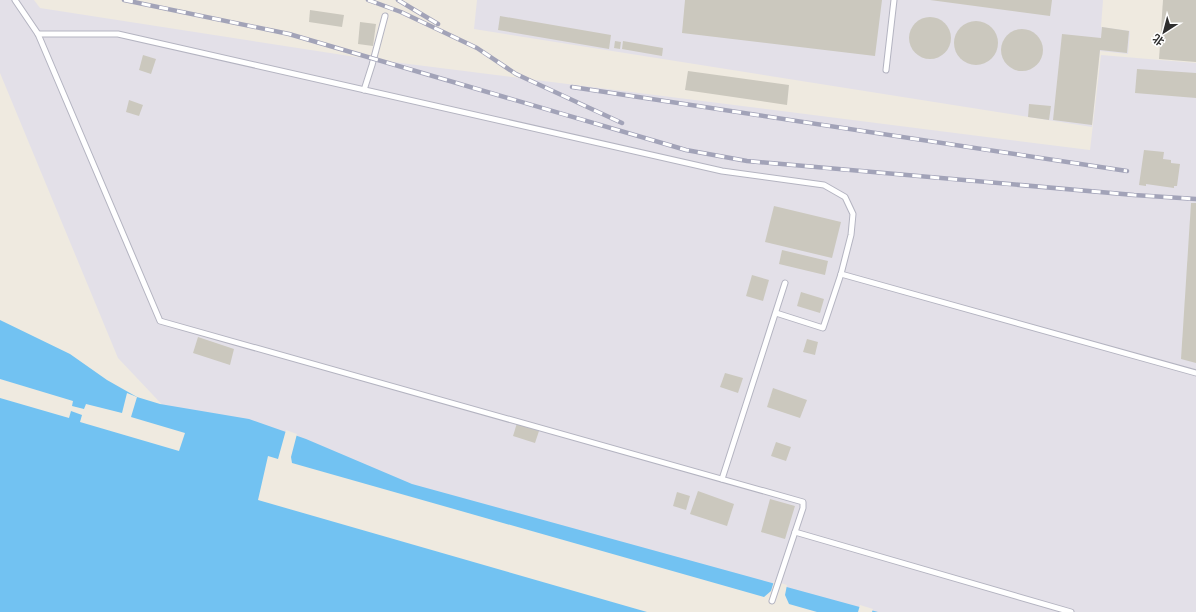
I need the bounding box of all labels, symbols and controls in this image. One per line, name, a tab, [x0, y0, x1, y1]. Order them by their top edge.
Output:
north arrow	[1144, 12, 1184, 52]
text: 北	[1150, 31, 1167, 48]

